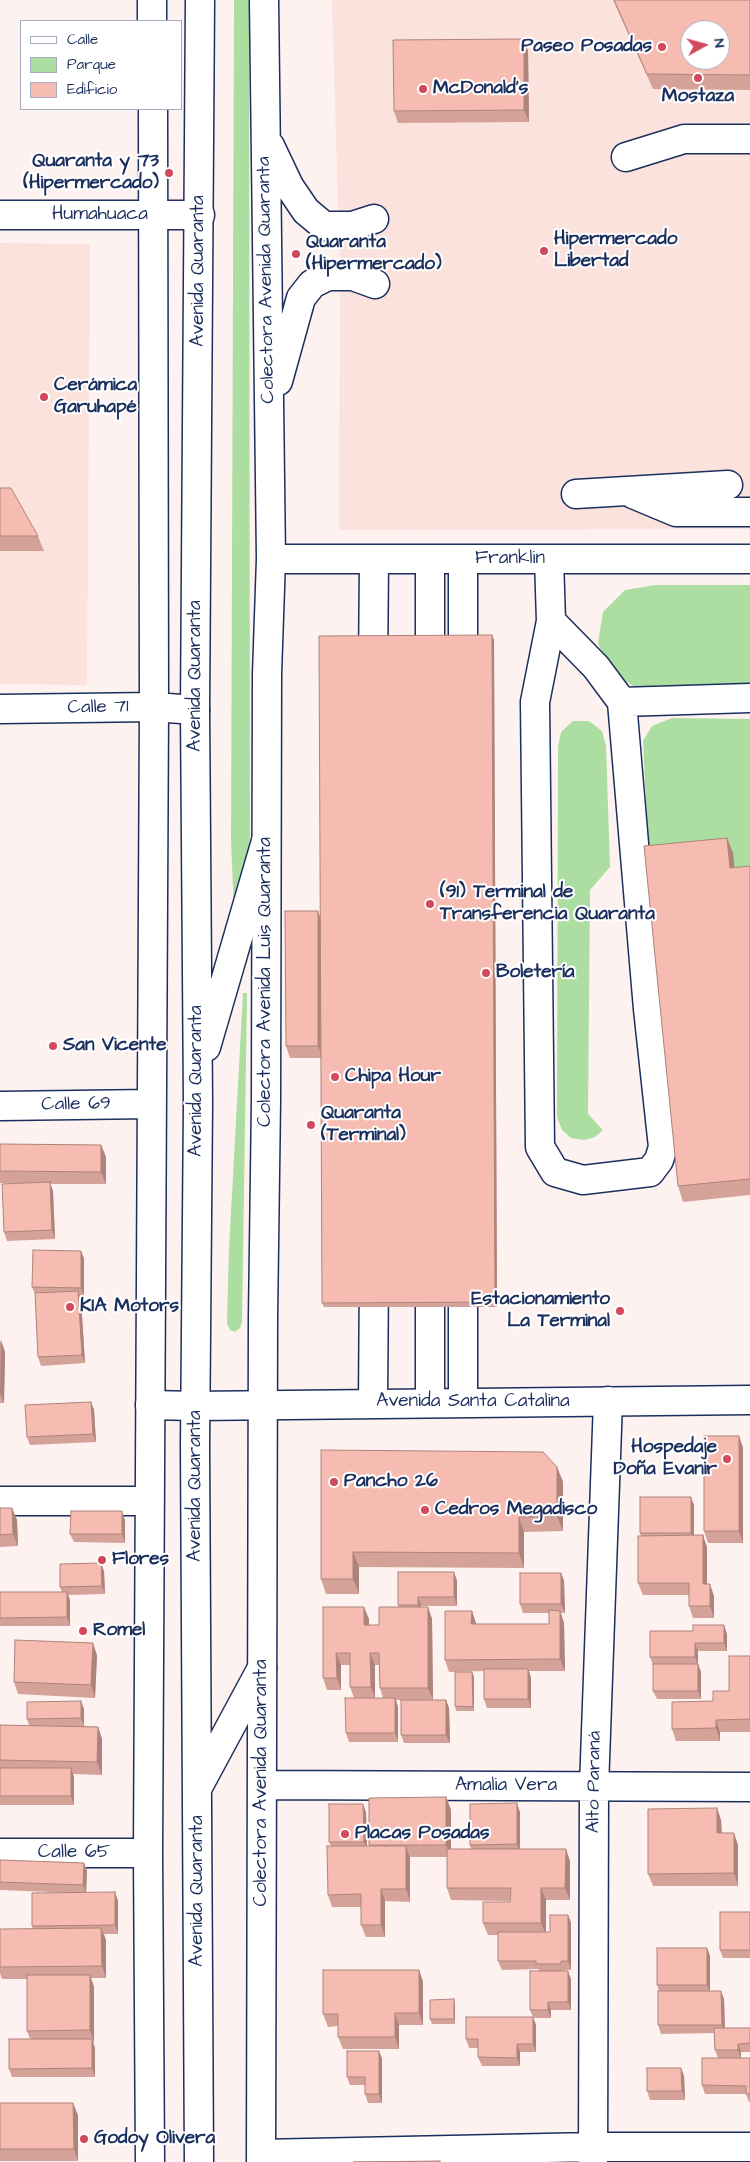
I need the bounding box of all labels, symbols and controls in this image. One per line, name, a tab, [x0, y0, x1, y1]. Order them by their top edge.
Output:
legend	[20, 20, 182, 110]
north arrow	[680, 20, 730, 70]
text: Calle	[67, 29, 98, 50]
place label: Paseo Posadas	[521, 36, 652, 58]
text: N	[708, 38, 729, 49]
marker: Paseo Posadas	[656, 41, 668, 53]
text: Parque	[67, 54, 116, 75]
marker: Mostaza	[692, 72, 704, 84]
place label: McDonald's	[433, 78, 528, 100]
text: Edificio	[67, 79, 117, 100]
marker: McDonald's	[417, 83, 429, 95]
place label: Mostaza	[662, 86, 734, 108]
place label: Quaranta y 73 (Hipermercado)	[23, 151, 159, 195]
street label: Colectora Avenida Quaranta	[253, 156, 281, 404]
marker: Quaranta y 73 (Hipermercado)	[163, 167, 175, 179]
street label: Avenida Quaranta	[188, 195, 210, 347]
street label: Humahuaca	[52, 204, 148, 226]
place label: Hipermercado Libertad	[554, 229, 677, 273]
place label: Quaranta (Hipermercado)	[306, 232, 442, 276]
marker: Hipermercado Libertad	[538, 245, 550, 257]
marker: Quaranta (Hipermercado)	[290, 248, 302, 260]
place label: Cerámica Garuhapé	[54, 375, 137, 419]
marker: Cerámica Garuhapé	[38, 391, 50, 403]
street label: Franklin	[475, 548, 545, 570]
street label: Avenida Quaranta	[185, 600, 207, 752]
street label: Calle 71	[67, 696, 129, 720]
street label: Colectora Avenida Luis Quaranta	[255, 837, 277, 1127]
place label: (91) Terminal de Transferencia Quaranta	[440, 882, 655, 926]
marker: (91) Terminal de Transferencia Quaranta	[424, 898, 436, 910]
place label: Boletería	[496, 962, 574, 984]
marker: Boletería	[480, 967, 492, 979]
street label: Avenida Quaranta	[186, 1005, 208, 1157]
place label: San Vicente	[63, 1035, 167, 1057]
marker: San Vicente	[47, 1040, 59, 1052]
place label: Chipa Hour	[345, 1066, 441, 1088]
marker: Chipa Hour	[329, 1071, 341, 1083]
street label: Calle 69	[41, 1093, 111, 1117]
place label: Quaranta (Terminal)	[321, 1103, 406, 1147]
marker: Quaranta (Terminal)	[305, 1119, 317, 1131]
place label: Estacionamiento La Terminal	[471, 1289, 610, 1333]
place label: KIA Motors	[80, 1296, 179, 1318]
marker: KIA Motors	[64, 1301, 76, 1313]
marker: Estacionamiento La Terminal	[614, 1305, 626, 1317]
street label: Avenida Santa Catalina	[376, 1391, 570, 1413]
street label: Avenida Quaranta	[185, 1410, 207, 1562]
place label: Hospedaje Doña Evanir	[614, 1437, 717, 1481]
marker: Hospedaje Doña Evanir	[721, 1453, 733, 1465]
place label: Pancho 26	[344, 1471, 438, 1493]
marker: Pancho 26	[328, 1476, 340, 1488]
place label: Cedros Megadisco	[435, 1499, 597, 1521]
marker: Cedros Megadisco	[419, 1504, 431, 1516]
place label: Flores	[112, 1549, 169, 1571]
marker: Flores	[96, 1554, 108, 1566]
place label: Romel	[93, 1620, 145, 1642]
marker: Romel	[77, 1625, 89, 1637]
street label: Colectora Avenida Quaranta	[251, 1659, 273, 1907]
street label: Alto Paraná	[583, 1731, 607, 1833]
street label: Amalia Vera	[455, 1775, 557, 1797]
street label: Avenida Quaranta	[187, 1815, 209, 1967]
place label: Placas Posadas	[355, 1823, 490, 1845]
marker: Placas Posadas	[339, 1828, 351, 1840]
street label: Calle 65	[38, 1842, 110, 1864]
place label: Godoy Olivera	[94, 2128, 215, 2150]
marker: Godoy Olivera	[78, 2133, 90, 2145]

